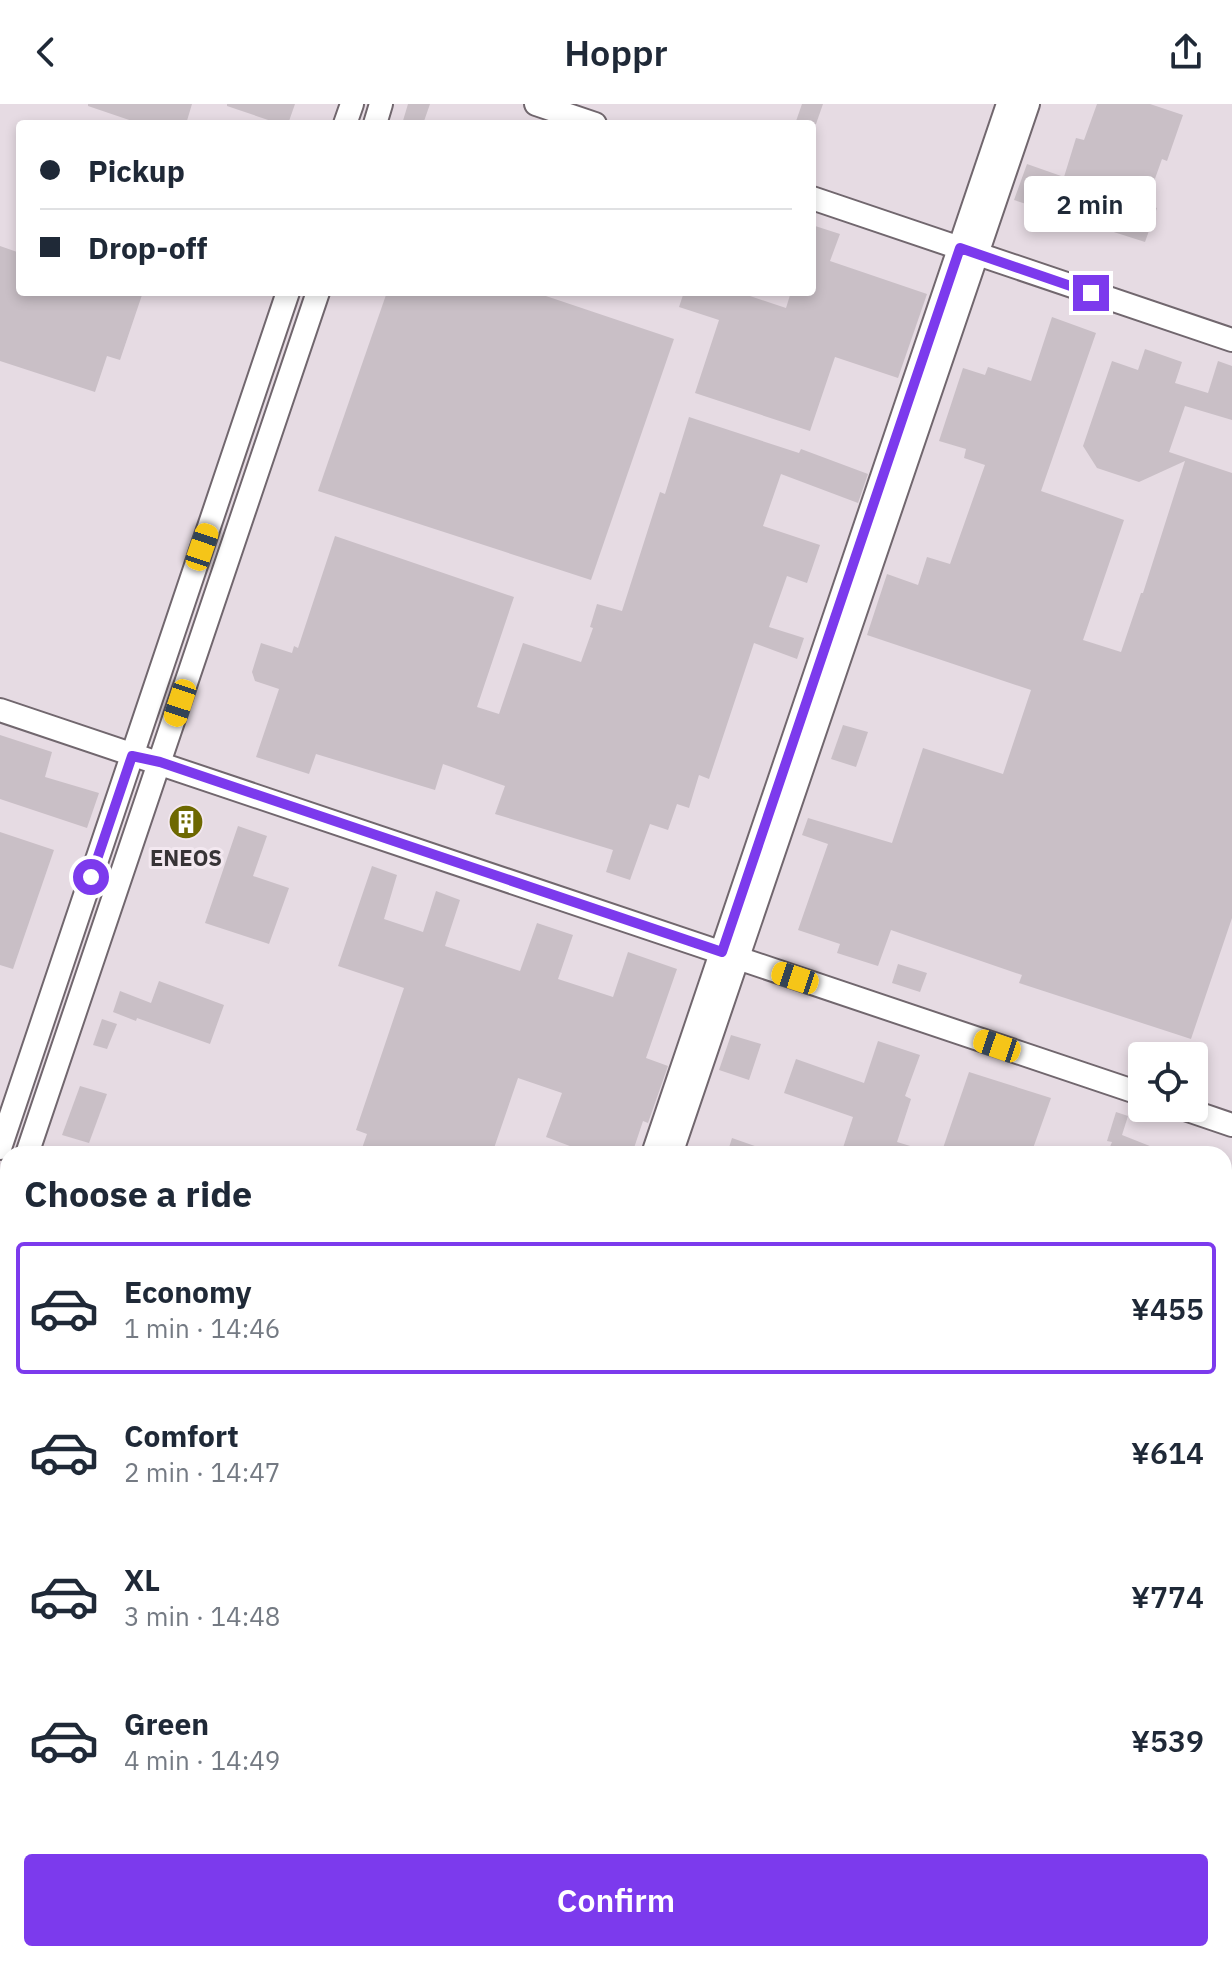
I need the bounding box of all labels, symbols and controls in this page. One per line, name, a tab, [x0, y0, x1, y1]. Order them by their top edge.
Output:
text: Hoppr	[564, 29, 668, 76]
icon: back	[24, 30, 68, 74]
icon: share	[1164, 30, 1208, 74]
text: Pickup	[88, 151, 185, 190]
callout: 2 min	[1025, 177, 1157, 233]
text: 2 min	[1056, 187, 1124, 221]
text: Drop-off	[88, 228, 207, 267]
route end	[1073, 275, 1109, 311]
car	[183, 520, 221, 574]
car	[161, 676, 199, 730]
building icon: ENEOS	[167, 803, 205, 841]
place label: ENEOS	[150, 843, 222, 872]
route start	[73, 859, 109, 895]
car	[768, 959, 822, 997]
car	[970, 1027, 1024, 1065]
map controls	[1128, 1042, 1208, 1122]
button: locate	[1128, 1042, 1208, 1122]
text: Choose a ride	[24, 1170, 252, 1217]
icon: car	[28, 1272, 100, 1344]
text: Economy	[124, 1272, 252, 1311]
text: ¥455	[1131, 1289, 1204, 1328]
text: 1 min · 14:46	[124, 1311, 280, 1345]
icon: car	[28, 1416, 100, 1488]
text: Comfort	[124, 1416, 239, 1455]
text: ¥614	[1131, 1433, 1204, 1472]
text: 2 min · 14:47	[124, 1455, 280, 1489]
icon: car	[28, 1560, 100, 1632]
text: XL	[124, 1560, 160, 1599]
text: ¥774	[1131, 1577, 1204, 1616]
text: 3 min · 14:48	[124, 1599, 280, 1633]
icon: car	[28, 1704, 100, 1776]
text: Green	[124, 1704, 209, 1743]
text: ¥539	[1131, 1721, 1204, 1760]
text: 4 min · 14:49	[124, 1743, 280, 1777]
button: Confirm	[24, 1854, 1208, 1946]

